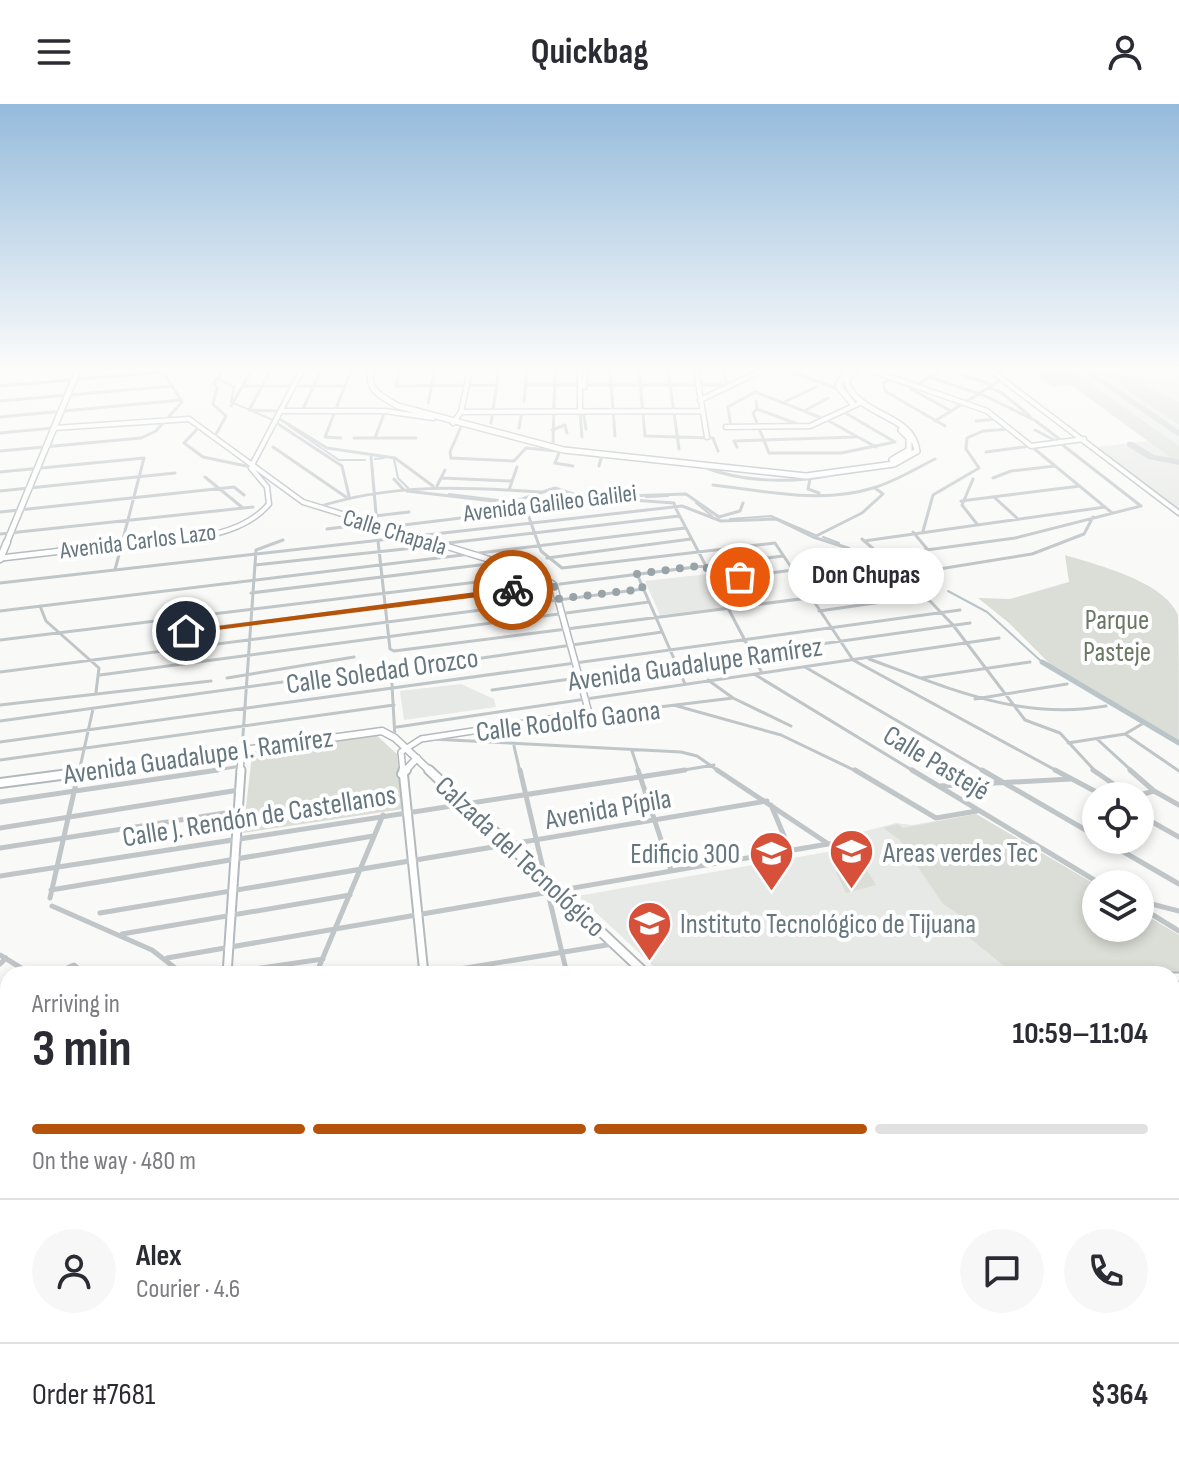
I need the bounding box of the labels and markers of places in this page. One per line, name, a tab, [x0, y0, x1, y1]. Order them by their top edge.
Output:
pin	[706, 543, 774, 611]
callout: Don Chupas	[788, 549, 944, 605]
pin	[152, 597, 220, 665]
school or university icon: Areas verdes Tec	[828, 828, 876, 891]
school or university icon: Edificio 300	[747, 829, 795, 892]
place label: Areas verdes Tec	[882, 837, 1039, 870]
place label: Edificio 300	[630, 838, 740, 871]
school or university icon: Instituto Tecnológico de Tijuana	[625, 899, 673, 962]
place label: Instituto Tecnológico de Tijuana	[680, 908, 976, 941]

